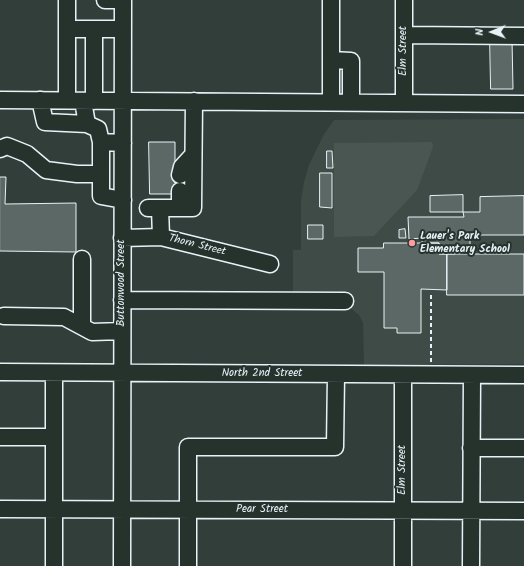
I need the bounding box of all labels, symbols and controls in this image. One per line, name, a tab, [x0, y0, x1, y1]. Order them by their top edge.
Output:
north arrow	[472, 12, 512, 52]
street label: Elm Street	[397, 26, 411, 76]
text: N	[471, 29, 489, 36]
place label: Lauer's Park Elementary School	[420, 230, 510, 256]
street label: Thorn Street	[167, 233, 227, 259]
marker: Lauer's Park Elementary School	[407, 238, 417, 248]
street label: Buttonwood Street	[115, 240, 129, 326]
street label: North 2nd Street	[222, 367, 302, 381]
street label: Elm Street	[396, 445, 410, 495]
street label: Pear Street	[236, 503, 288, 517]

